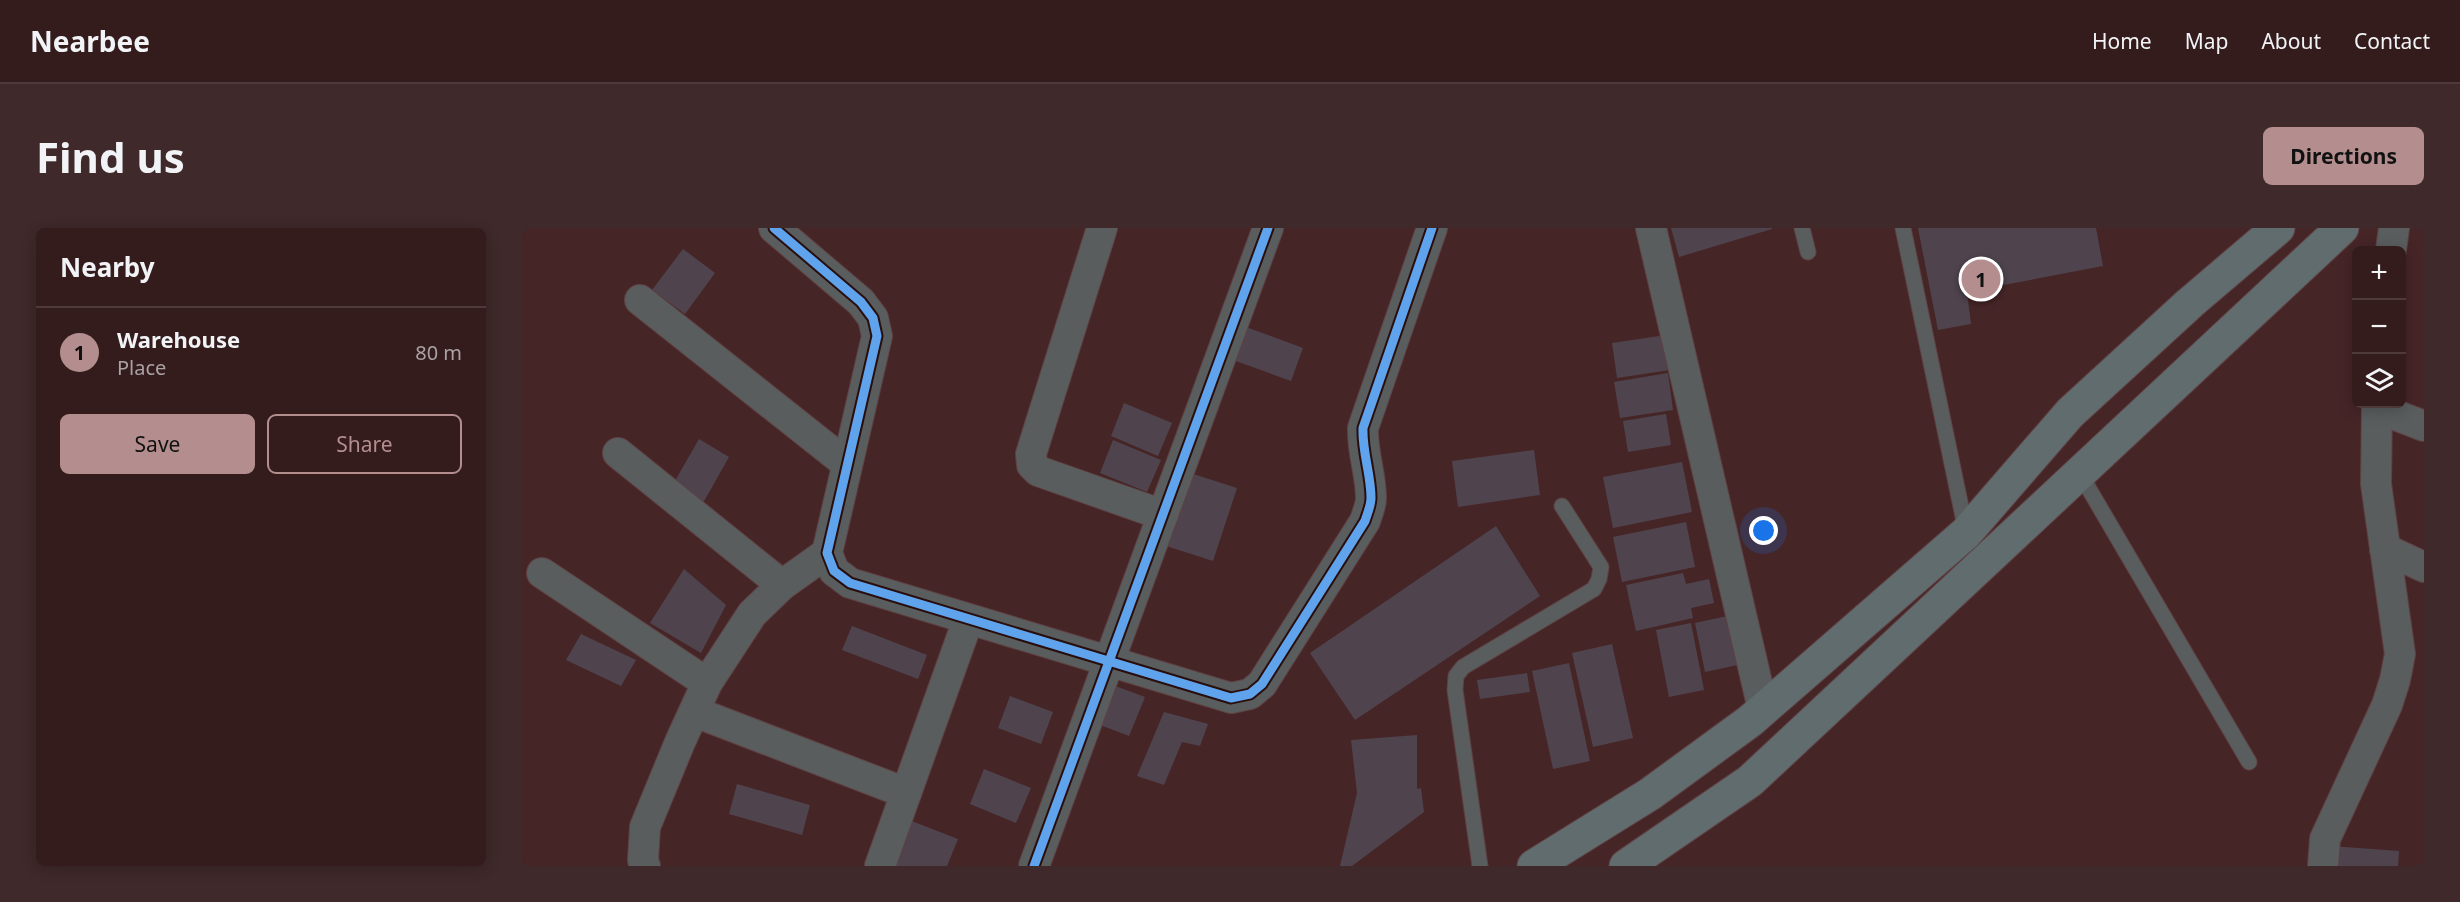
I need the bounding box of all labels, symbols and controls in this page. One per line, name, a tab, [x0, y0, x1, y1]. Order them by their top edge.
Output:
text: Nearbee	[30, 22, 150, 60]
text: Home	[2092, 27, 2152, 55]
text: Map	[2185, 27, 2228, 55]
text: About	[2261, 27, 2321, 55]
text: Contact	[2354, 27, 2430, 55]
button: Directions	[2263, 127, 2424, 185]
text: Find us	[36, 128, 185, 185]
map controls	[2352, 246, 2406, 408]
button: +	[2352, 246, 2406, 300]
text: Nearby	[60, 249, 155, 285]
pin: 1	[1962, 256, 2000, 302]
button: −	[2352, 300, 2406, 354]
text: Warehouse	[117, 324, 240, 354]
text: 1	[74, 339, 85, 366]
text: 80 m	[415, 339, 462, 366]
text: Place	[117, 354, 166, 381]
button: layers	[2352, 354, 2406, 408]
button: Save	[60, 414, 255, 474]
button: Share	[267, 414, 462, 474]
your location	[1749, 516, 1778, 545]

